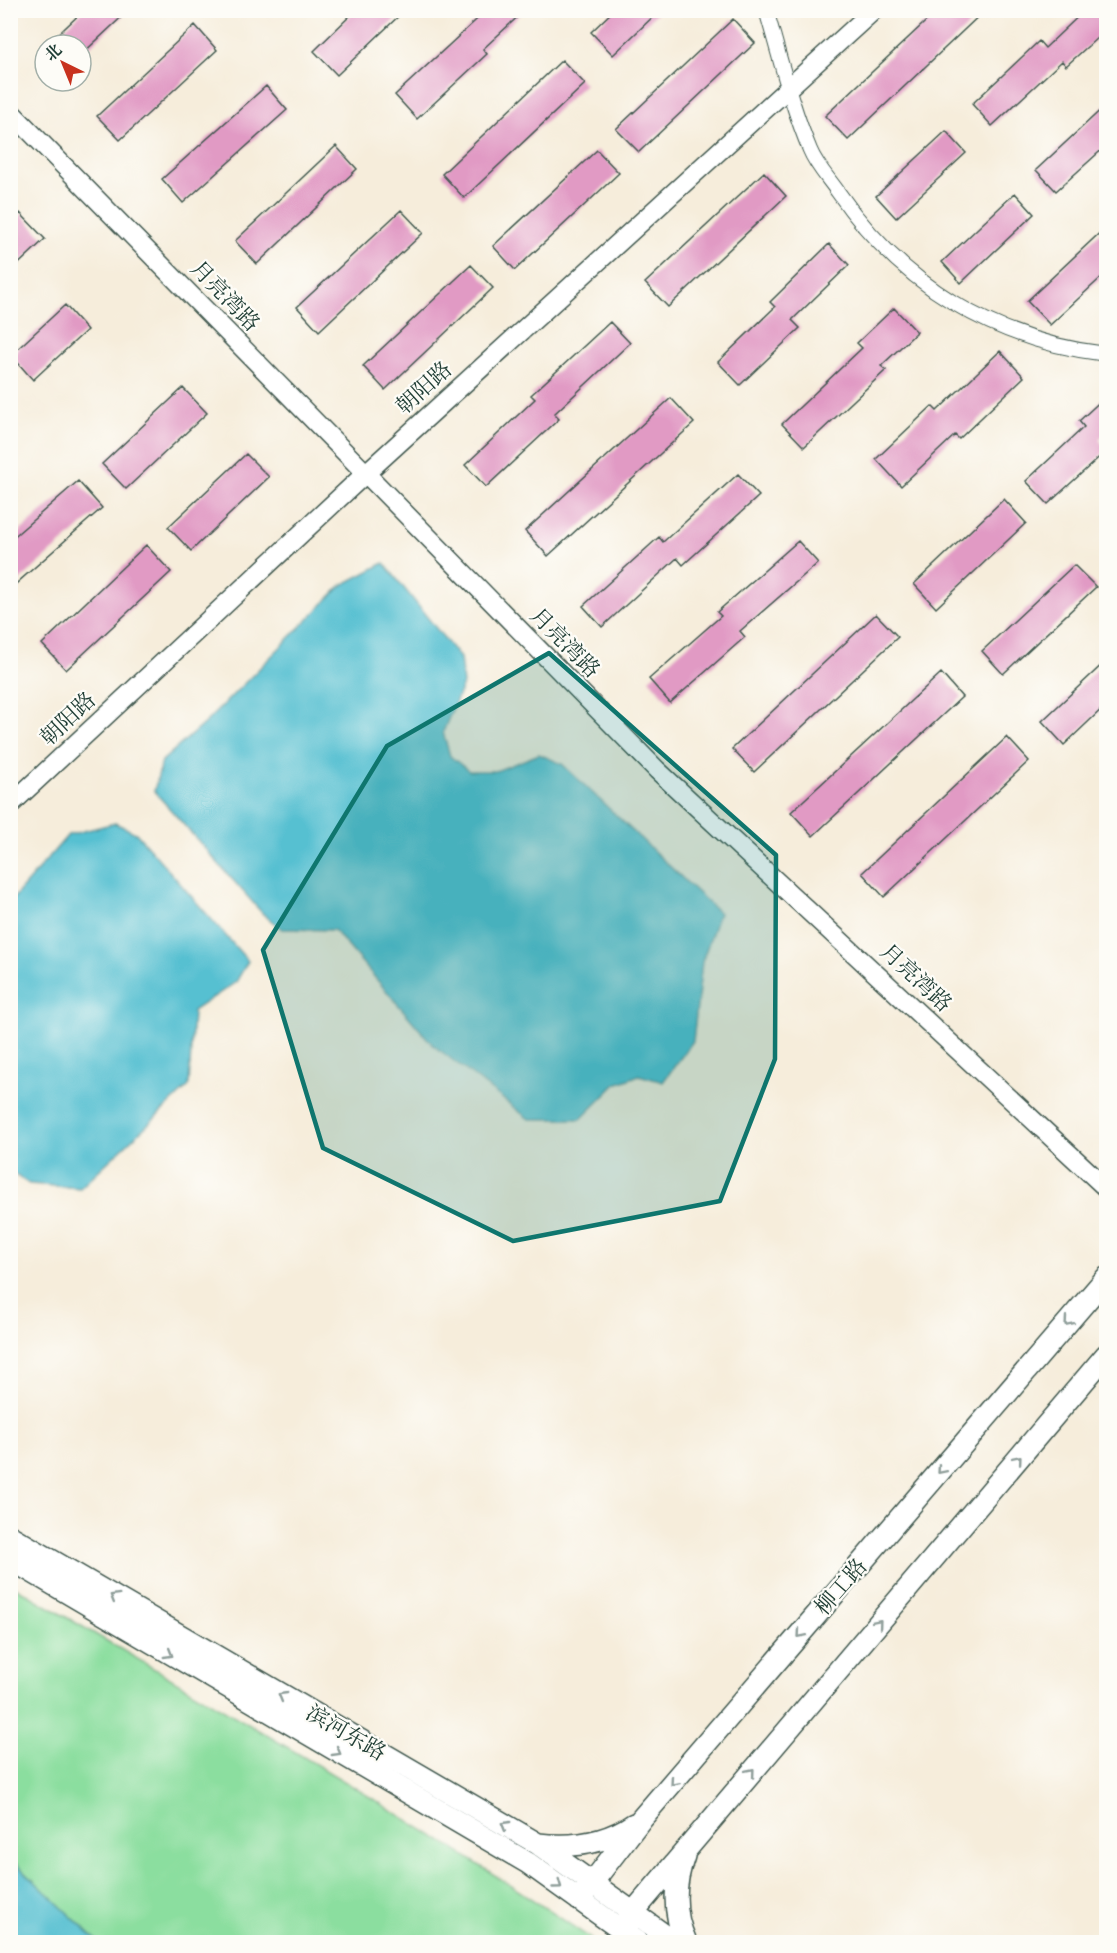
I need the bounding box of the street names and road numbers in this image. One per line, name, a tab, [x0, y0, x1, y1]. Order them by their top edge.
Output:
street label: 月亮湾路	[185, 255, 265, 337]
street label: 朝阳路	[391, 356, 457, 420]
street label: 月亮湾路	[525, 603, 605, 683]
street label: 朝阳路	[35, 687, 101, 751]
street label: 月亮湾路	[875, 938, 957, 1018]
street label: 柳工路	[810, 1554, 872, 1620]
street label: 滨河东路	[301, 1700, 391, 1766]

